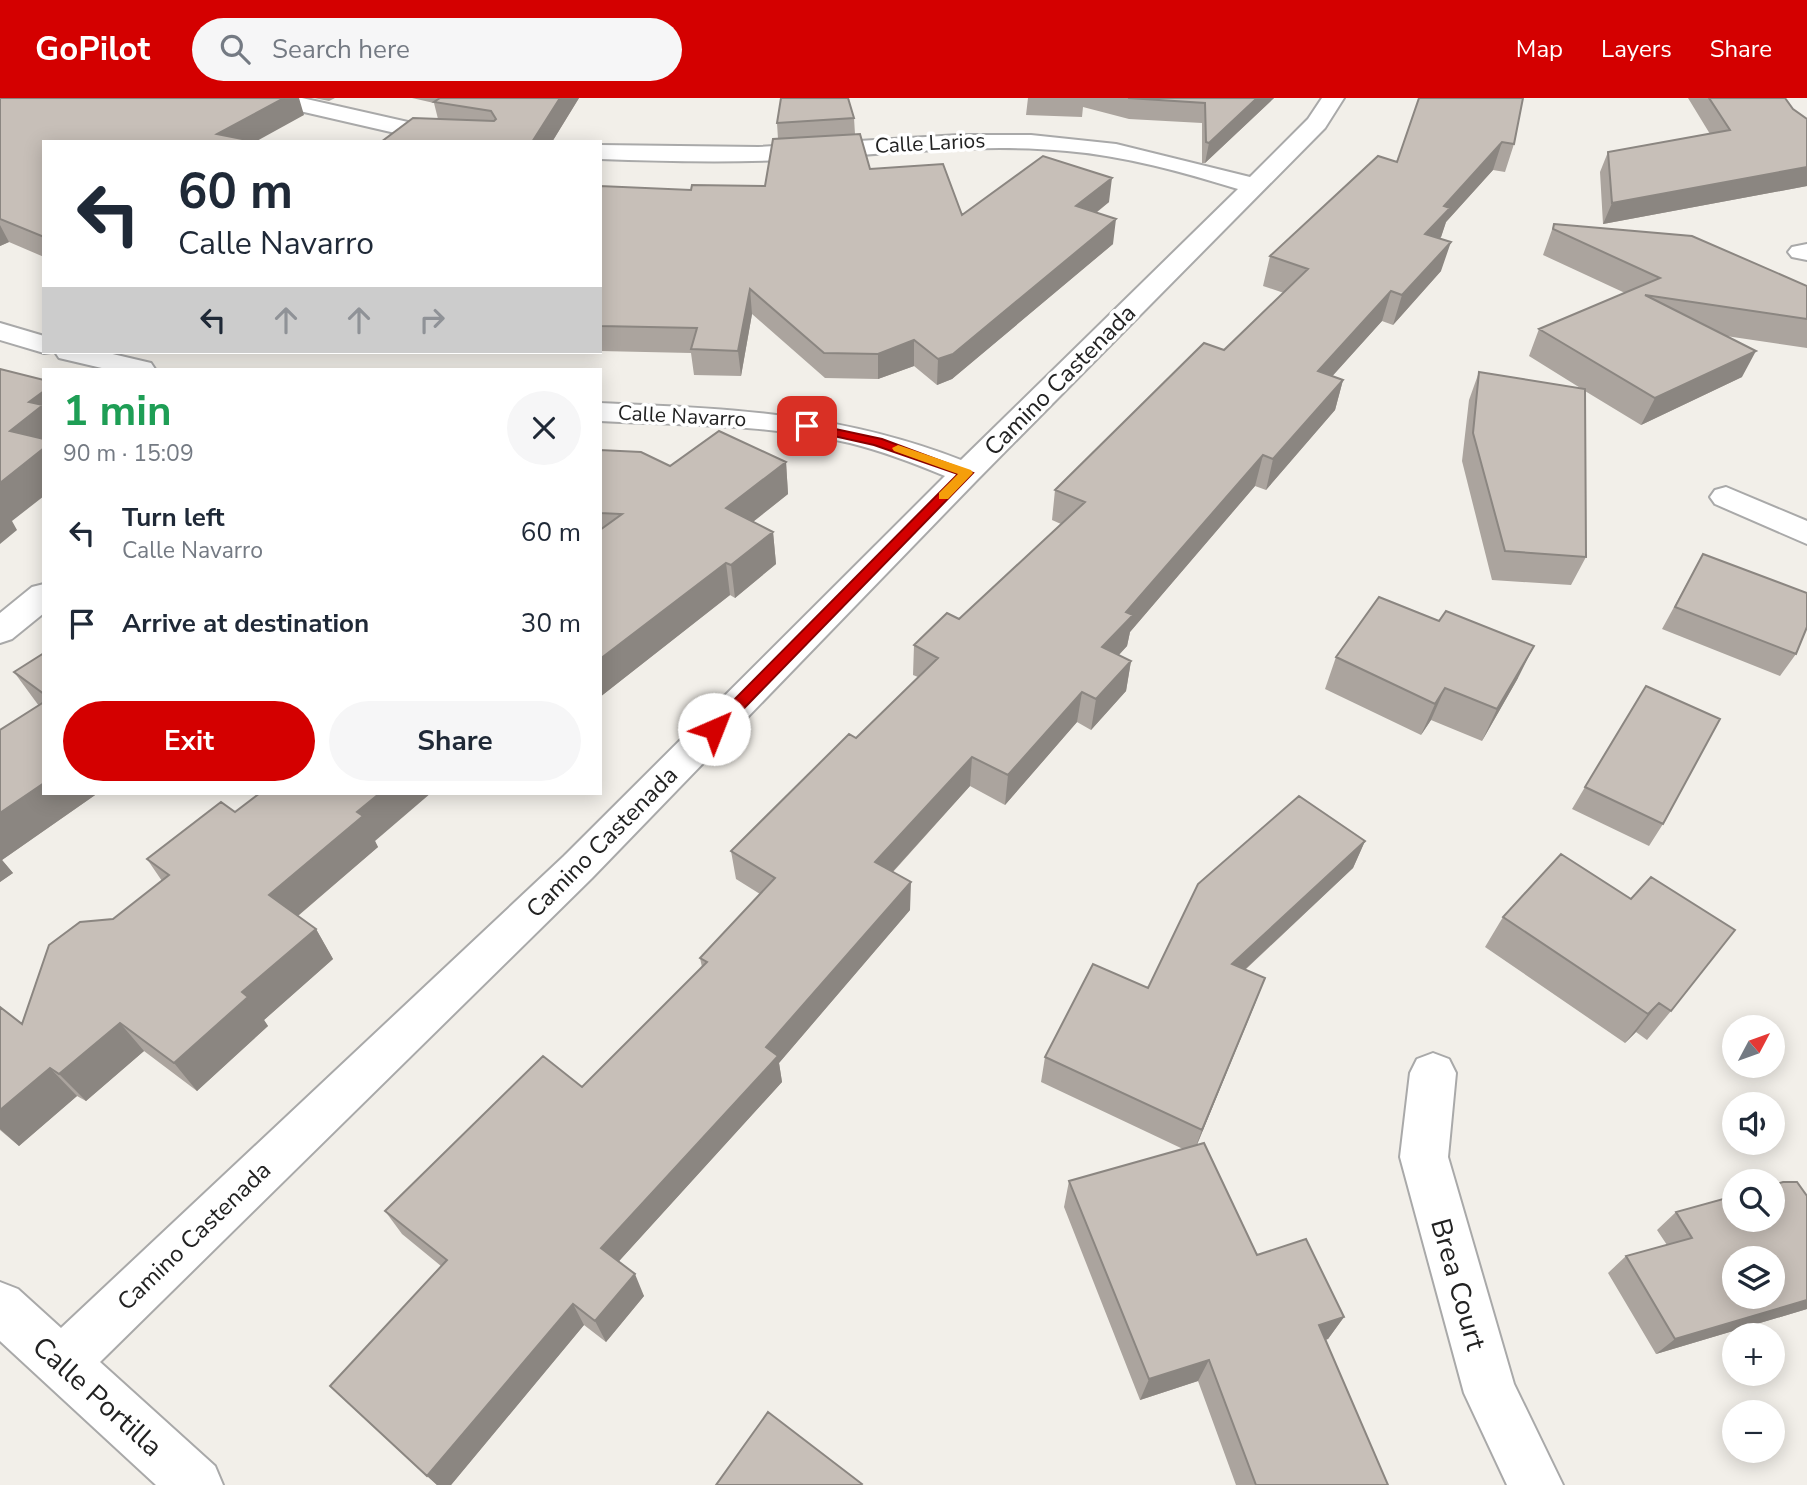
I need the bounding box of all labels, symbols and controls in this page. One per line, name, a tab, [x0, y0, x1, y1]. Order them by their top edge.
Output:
search box	[192, 18, 682, 81]
text: GoPilot	[35, 27, 150, 72]
icon: search	[216, 30, 254, 68]
text: Search here	[272, 32, 410, 67]
text: Map	[1516, 33, 1563, 65]
text: Layers	[1601, 33, 1672, 65]
text: Share	[1710, 33, 1772, 65]
street label: Calle Larios	[874, 126, 986, 160]
text: 60 m	[178, 158, 293, 225]
icon: left	[63, 168, 154, 259]
text: Calle Navarro	[178, 222, 374, 265]
street label: Camino Castenada	[977, 297, 1143, 463]
icon: left	[194, 301, 232, 339]
icon: ahead	[267, 301, 305, 339]
icon: ahead	[340, 301, 378, 339]
icon: right	[413, 301, 451, 339]
text: 1 min	[63, 383, 172, 440]
button: close	[507, 391, 581, 465]
pin	[777, 396, 837, 456]
street label: Calle Navarro	[617, 399, 747, 433]
icon: arrive	[788, 407, 826, 445]
text: 90 m · 15:09	[63, 438, 194, 469]
text: Turn left	[122, 500, 225, 535]
icon: left	[63, 514, 101, 552]
text: 60 m	[521, 515, 581, 550]
text: Calle Navarro	[122, 535, 263, 566]
icon: arrive	[63, 605, 101, 643]
text: Arrive at destination	[122, 606, 369, 641]
text: 30 m	[521, 606, 581, 641]
position arrow	[677, 692, 751, 766]
button: Exit	[63, 701, 315, 781]
button: Share	[329, 701, 581, 781]
street label: Camino Castenada	[519, 759, 685, 925]
north arrow	[1722, 1015, 1785, 1078]
map controls	[1722, 1015, 1785, 1463]
button: sound	[1722, 1092, 1785, 1155]
street label: Camino Castenada	[110, 1154, 278, 1318]
button: search	[1722, 1169, 1785, 1232]
street label: Brea Court	[1421, 1214, 1495, 1355]
button: layers	[1722, 1246, 1785, 1309]
button: +	[1722, 1323, 1785, 1386]
street label: Calle Portilla	[24, 1328, 171, 1465]
button: −	[1722, 1400, 1785, 1463]

